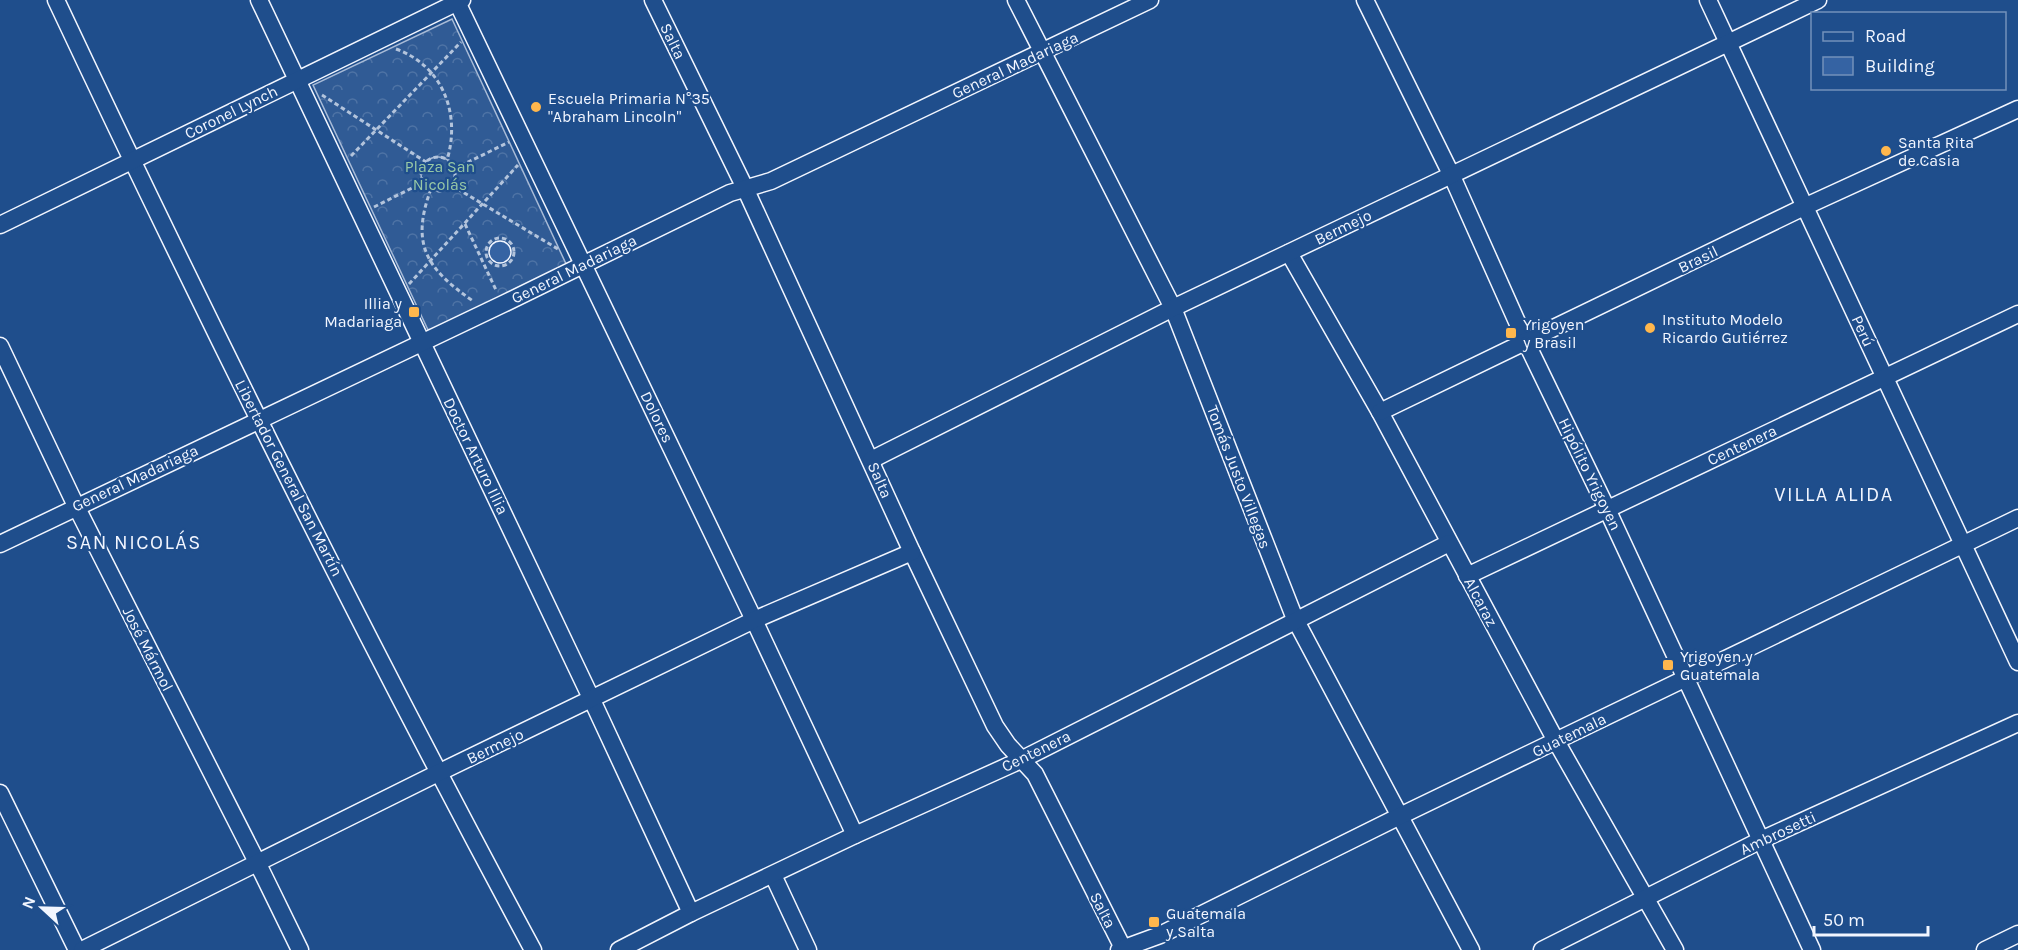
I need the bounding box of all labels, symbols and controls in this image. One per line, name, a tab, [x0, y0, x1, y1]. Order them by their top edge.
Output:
legend	[1811, 12, 2006, 90]
street label: Salta	[656, 20, 690, 62]
text: Road	[1865, 25, 1906, 47]
street label: General Madariaga	[949, 27, 1081, 103]
text: Building	[1865, 55, 1935, 77]
street label: Coronel Lynch	[181, 81, 281, 143]
place label: Escuela Primaria N°35 "Abraham Lincoln"	[548, 89, 710, 126]
marker: Escuela Primaria N°35 "Abraham Lincoln"	[529, 100, 543, 114]
place label: Santa Rita de Casia	[1898, 133, 1974, 170]
marker: Santa Rita de Casia	[1879, 144, 1893, 158]
park label: Plaza San Nicolás	[405, 157, 475, 194]
street label: Bermejo	[1311, 205, 1375, 249]
street label: General Madariaga	[508, 230, 640, 308]
street label: Brasil	[1675, 241, 1721, 277]
place label: Illia y Madariaga	[324, 294, 403, 331]
marker: Illia y Madariaga	[407, 305, 421, 319]
place label: Instituto Modelo Ricardo Gutiérrez	[1662, 310, 1788, 347]
street label: Perú	[1848, 312, 1878, 350]
place label: Yrigoyen y Brasil	[1522, 315, 1584, 352]
marker: Instituto Modelo Ricardo Gutiérrez	[1643, 321, 1657, 335]
marker: Yrigoyen y Brasil	[1504, 326, 1518, 340]
street label: Libertador General San Martín	[231, 376, 347, 580]
street label: Dolores	[636, 388, 678, 446]
street label: Doctor Arturo Illia	[439, 394, 513, 518]
street label: Tomás Justo Villegas	[1203, 403, 1275, 551]
street label: Hipólito Yrigoyen	[1555, 415, 1625, 533]
street label: Centenera	[1704, 421, 1780, 469]
street label: General Madariaga	[69, 440, 201, 516]
street label: Salta	[864, 459, 896, 501]
district label: VILLA ALIDA	[1774, 483, 1894, 506]
district label: SAN NICOLÁS	[66, 530, 202, 554]
street label: Alcaraz	[1460, 574, 1502, 630]
street label: José Mármol	[119, 604, 177, 694]
place label: Yrigoyen y Guatemala	[1680, 647, 1760, 684]
marker: Yrigoyen y Guatemala	[1661, 658, 1675, 672]
street label: Guatemala	[1529, 709, 1609, 761]
street label: Bermejo	[463, 724, 527, 768]
street label: Centenera	[998, 726, 1074, 776]
street label: Ambrosetti	[1737, 807, 1819, 859]
north arrow	[12, 878, 72, 938]
street label: Salta	[1086, 889, 1120, 931]
text: N	[18, 894, 40, 911]
scale bar	[1814, 899, 1928, 937]
place label: Guatemala y Salta	[1165, 904, 1246, 941]
text: 50 m	[1823, 909, 1865, 931]
marker: Guatemala y Salta	[1147, 915, 1161, 929]

